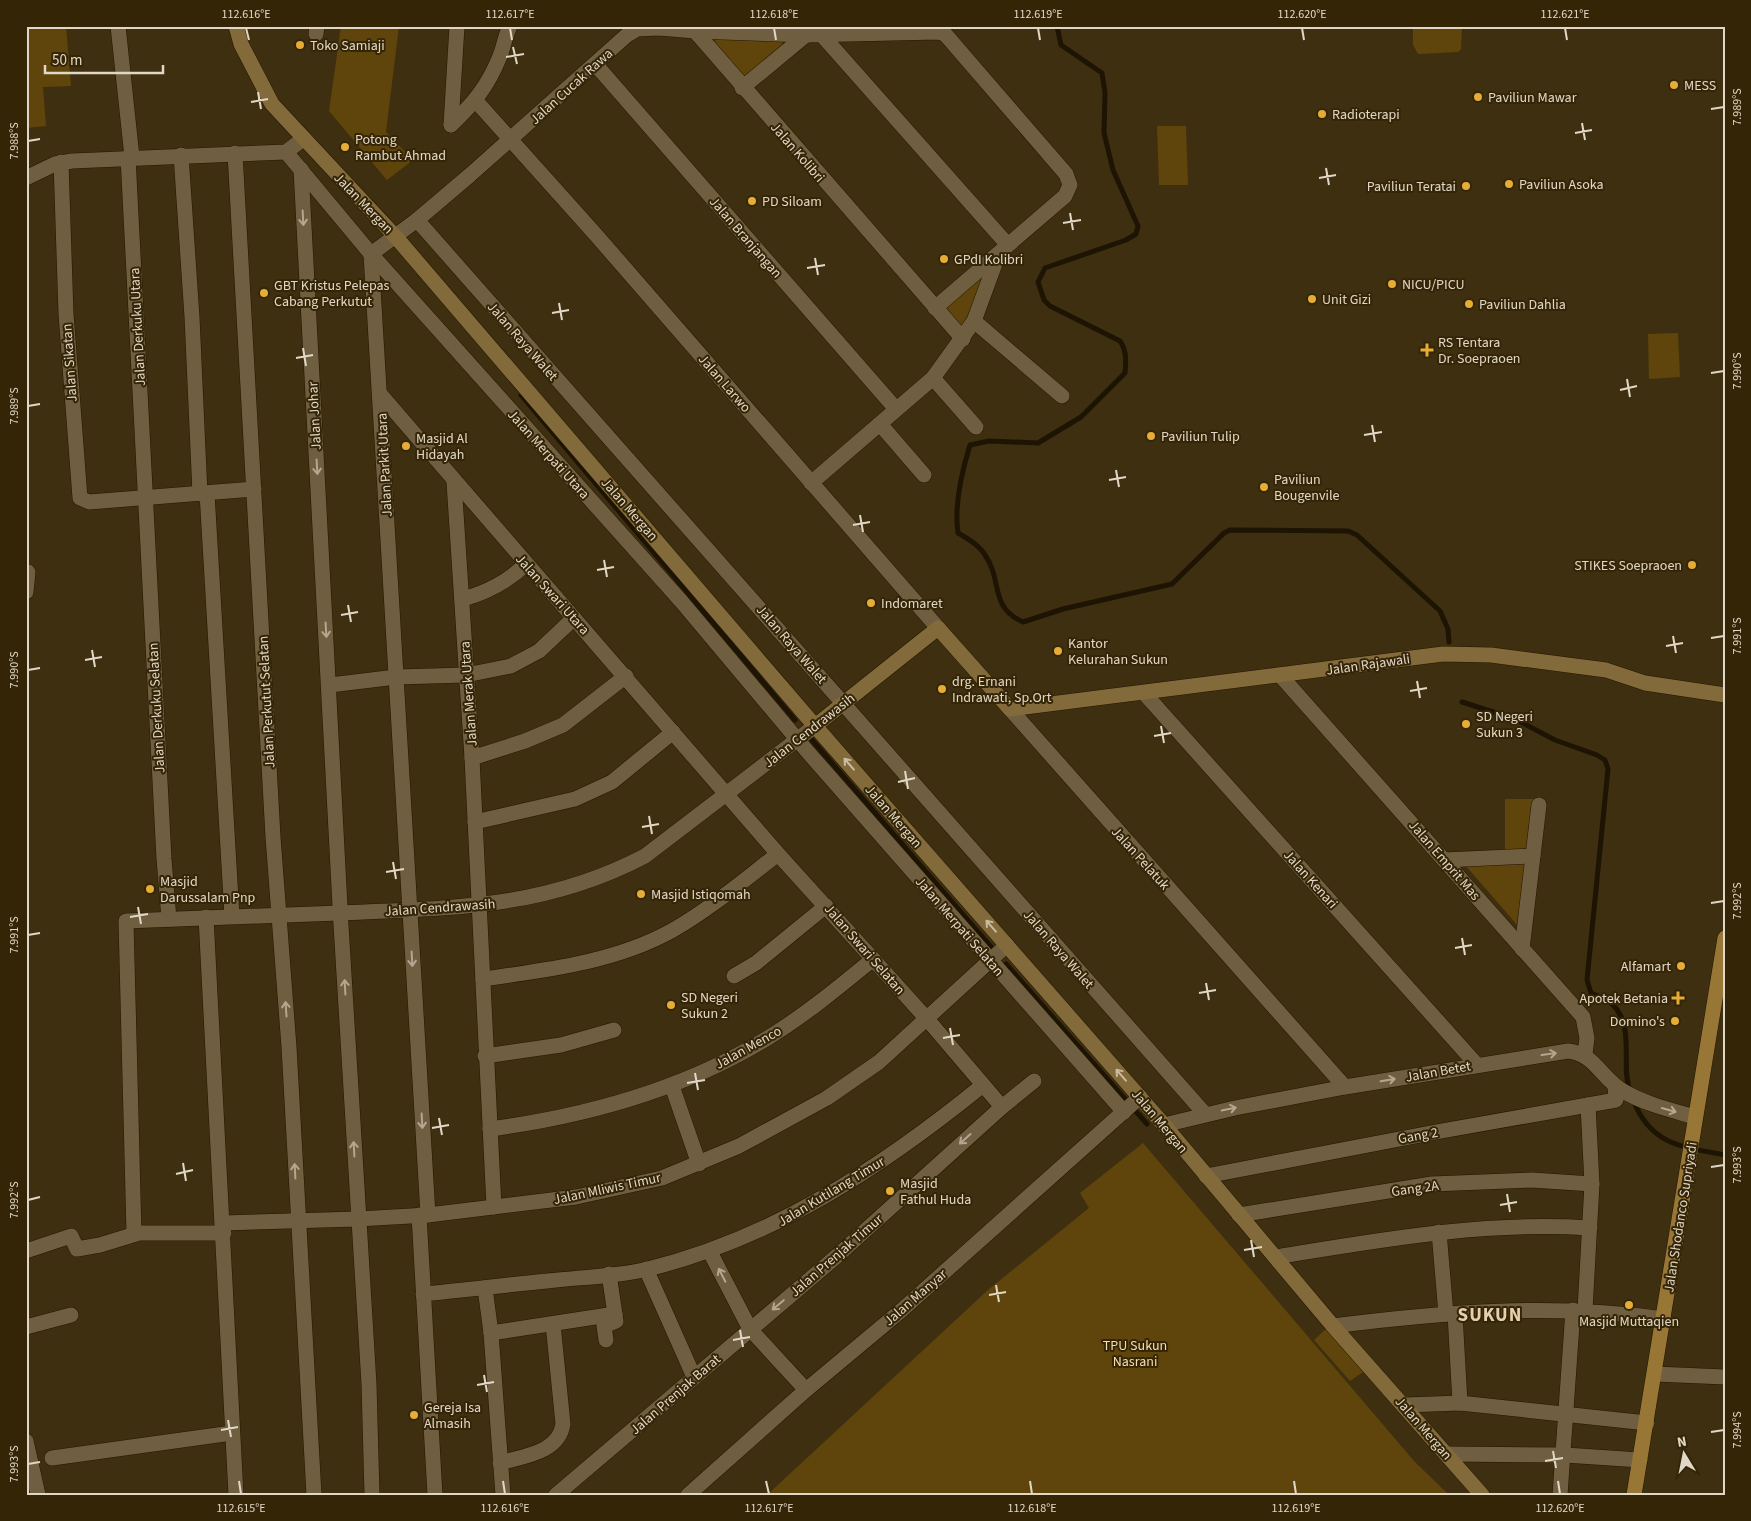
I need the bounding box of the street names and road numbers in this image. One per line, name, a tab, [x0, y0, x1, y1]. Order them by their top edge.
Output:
street label: Jalan Cucak Rawa	[526, 44, 617, 129]
street label: Jalan Kolibri	[766, 118, 829, 187]
street label: Jalan Mergan	[329, 169, 398, 239]
street label: Jalan Branjangan	[704, 193, 786, 283]
street label: Jalan Derkuku Utara	[125, 267, 151, 387]
street label: Jalan Raya Walet	[482, 298, 562, 386]
street label: Jalan Sikatan	[57, 323, 83, 403]
street label: Jalan Larwo	[693, 350, 755, 417]
street label: Jalan Johar	[303, 381, 327, 451]
street label: Jalan Merpati Utara	[503, 405, 594, 504]
street label: Jalan Parkit Utara	[372, 412, 398, 517]
street label: Jalan Mergan	[596, 474, 662, 546]
street label: Jalan Swari Utara	[511, 550, 594, 639]
street label: Jalan Raya Walet	[751, 601, 831, 689]
street label: Jalan Perkutut Selatan	[254, 635, 280, 769]
street label: Jalan Merak Utara	[455, 641, 483, 747]
street label: Jalan Derkuku Selatan	[144, 642, 170, 774]
street label: Jalan Rajawali	[1325, 649, 1411, 681]
street label: Jalan Cendrawasih	[760, 689, 859, 773]
street label: Jalan Mergan	[860, 781, 926, 853]
street label: Jalan Emprit Mas	[1404, 816, 1485, 905]
street label: Jalan Pelatuk	[1106, 823, 1174, 895]
street label: Jalan Kenari	[1278, 846, 1342, 913]
street label: Jalan Merpati Selatan	[910, 872, 1008, 981]
street label: Jalan Cendrawasih	[384, 894, 496, 922]
street label: Jalan Swari Selatan	[819, 900, 909, 999]
street label: Jalan Raya Walet	[1018, 906, 1098, 994]
street label: Jalan Menco	[712, 1021, 785, 1074]
street label: Jalan Betet	[1404, 1056, 1473, 1088]
street label: Jalan Mergan	[1126, 1085, 1192, 1158]
street label: Gang 2	[1397, 1123, 1440, 1149]
street label: Jalan Shodanco Supriyadi	[1659, 1140, 1703, 1294]
street label: Jalan Kutilang Timur	[774, 1152, 889, 1232]
street label: Jalan Mliwis Timur	[552, 1168, 663, 1210]
street label: Gang 2A	[1390, 1176, 1441, 1202]
street label: Jalan Prenjak Timur	[786, 1210, 888, 1302]
street label: Jalan Manyar	[880, 1265, 952, 1331]
street label: Jalan Prenjak Barat	[626, 1350, 725, 1440]
street label: Jalan Mergan	[1390, 1393, 1456, 1465]

